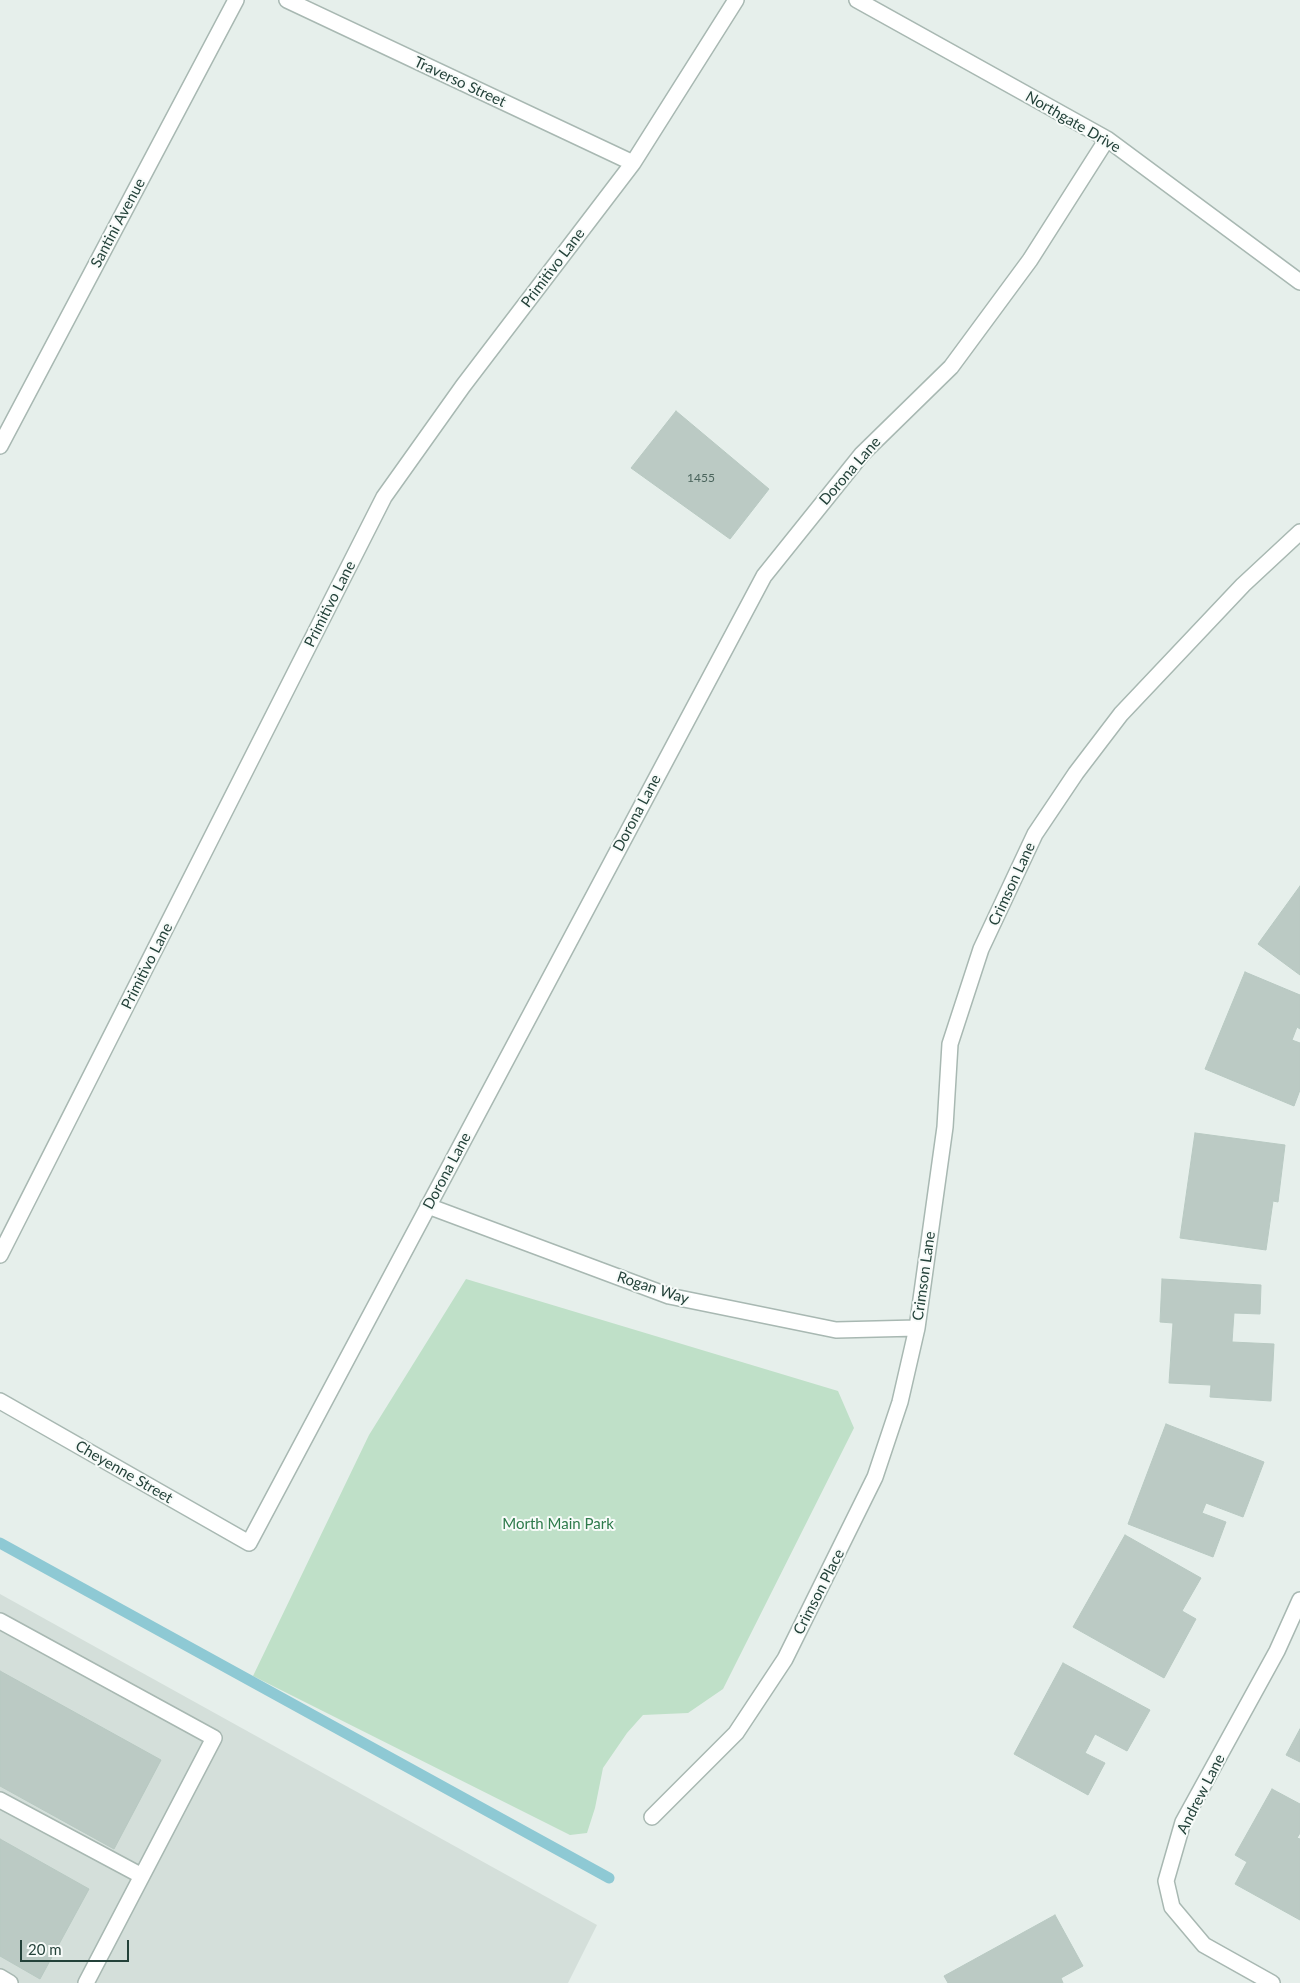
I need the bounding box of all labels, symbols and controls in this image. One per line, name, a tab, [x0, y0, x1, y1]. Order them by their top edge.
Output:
street label: Traverso Street	[411, 53, 509, 111]
street label: Northgate Drive	[1022, 87, 1124, 157]
street label: Santini Avenue	[87, 175, 149, 271]
street label: Primitivo Lane	[517, 225, 589, 311]
street label: Dorona Lane	[815, 433, 885, 509]
house number: 1455	[687, 471, 715, 485]
street label: Primitivo Lane	[301, 558, 359, 650]
street label: Dorona Lane	[609, 771, 665, 855]
street label: Crimson Lane	[985, 839, 1039, 929]
street label: Primitivo Lane	[118, 920, 176, 1012]
street label: Dorona Lane	[419, 1129, 475, 1213]
street label: Crimson Lane	[909, 1230, 939, 1322]
street label: Rogan Way	[615, 1268, 691, 1308]
street label: Cheyenne Street	[72, 1437, 176, 1507]
park label: Morth Main Park	[502, 1515, 614, 1533]
street label: Crimson Place	[790, 1546, 848, 1638]
street label: Andrew Lane	[1173, 1751, 1229, 1837]
scale bar	[22, 1930, 131, 1962]
text: 20 m	[28, 1940, 62, 1958]

